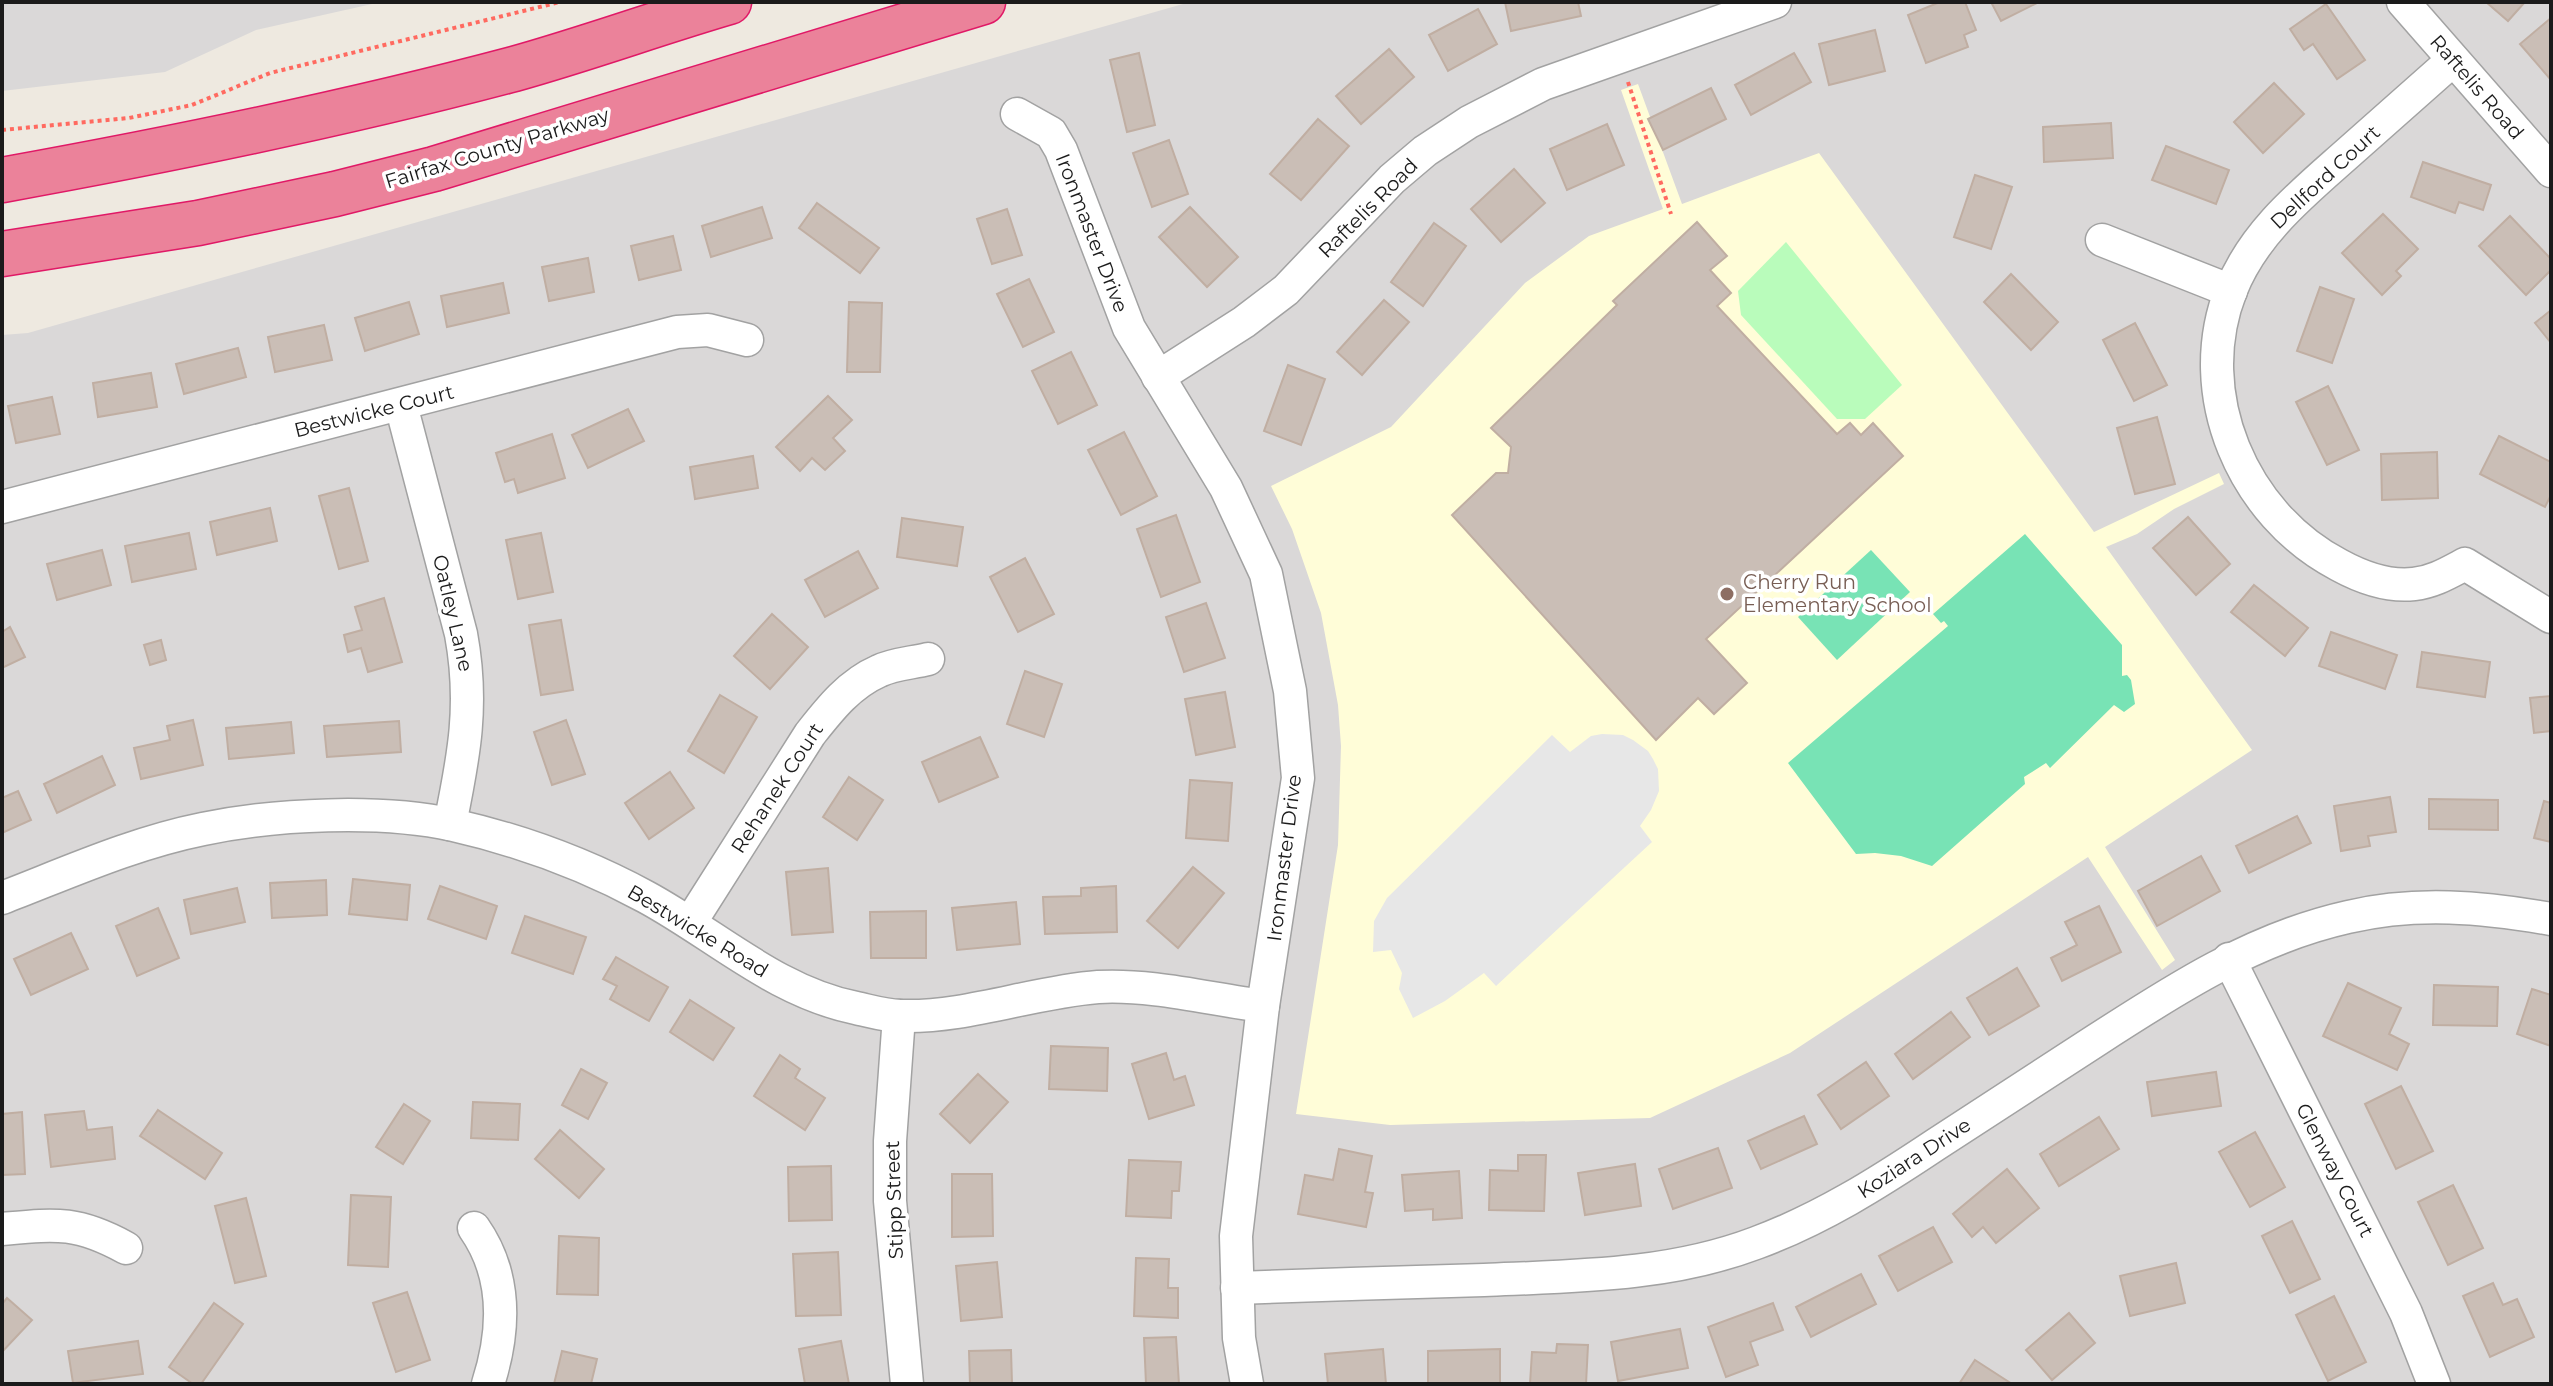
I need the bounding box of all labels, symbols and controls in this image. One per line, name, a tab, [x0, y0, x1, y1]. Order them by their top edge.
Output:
street label: Raftelis Road	[2425, 30, 2529, 144]
street label: Fairfax County Parkway	[382, 102, 612, 194]
street label: Dellford Court	[2265, 120, 2385, 234]
street label: Ironmaster Drive	[1051, 150, 1133, 316]
street label: Raftelis Road	[1313, 153, 1423, 263]
street label: Bestwicke Court	[292, 380, 456, 442]
street label: Oatley Lane	[428, 552, 478, 674]
place label: Cherry Run Elementary School	[1743, 570, 1932, 617]
marker: Cherry Run Elementary School	[1718, 585, 1736, 603]
street label: Rehanek Court	[726, 718, 828, 858]
street label: Ironmaster Drive	[1262, 773, 1306, 943]
street label: Bestwicke Road	[623, 879, 773, 983]
street label: Glenway Court	[2291, 1099, 2379, 1241]
street label: Koziara Drive	[1853, 1112, 1975, 1204]
street label: Stipp Street	[880, 1140, 908, 1260]

